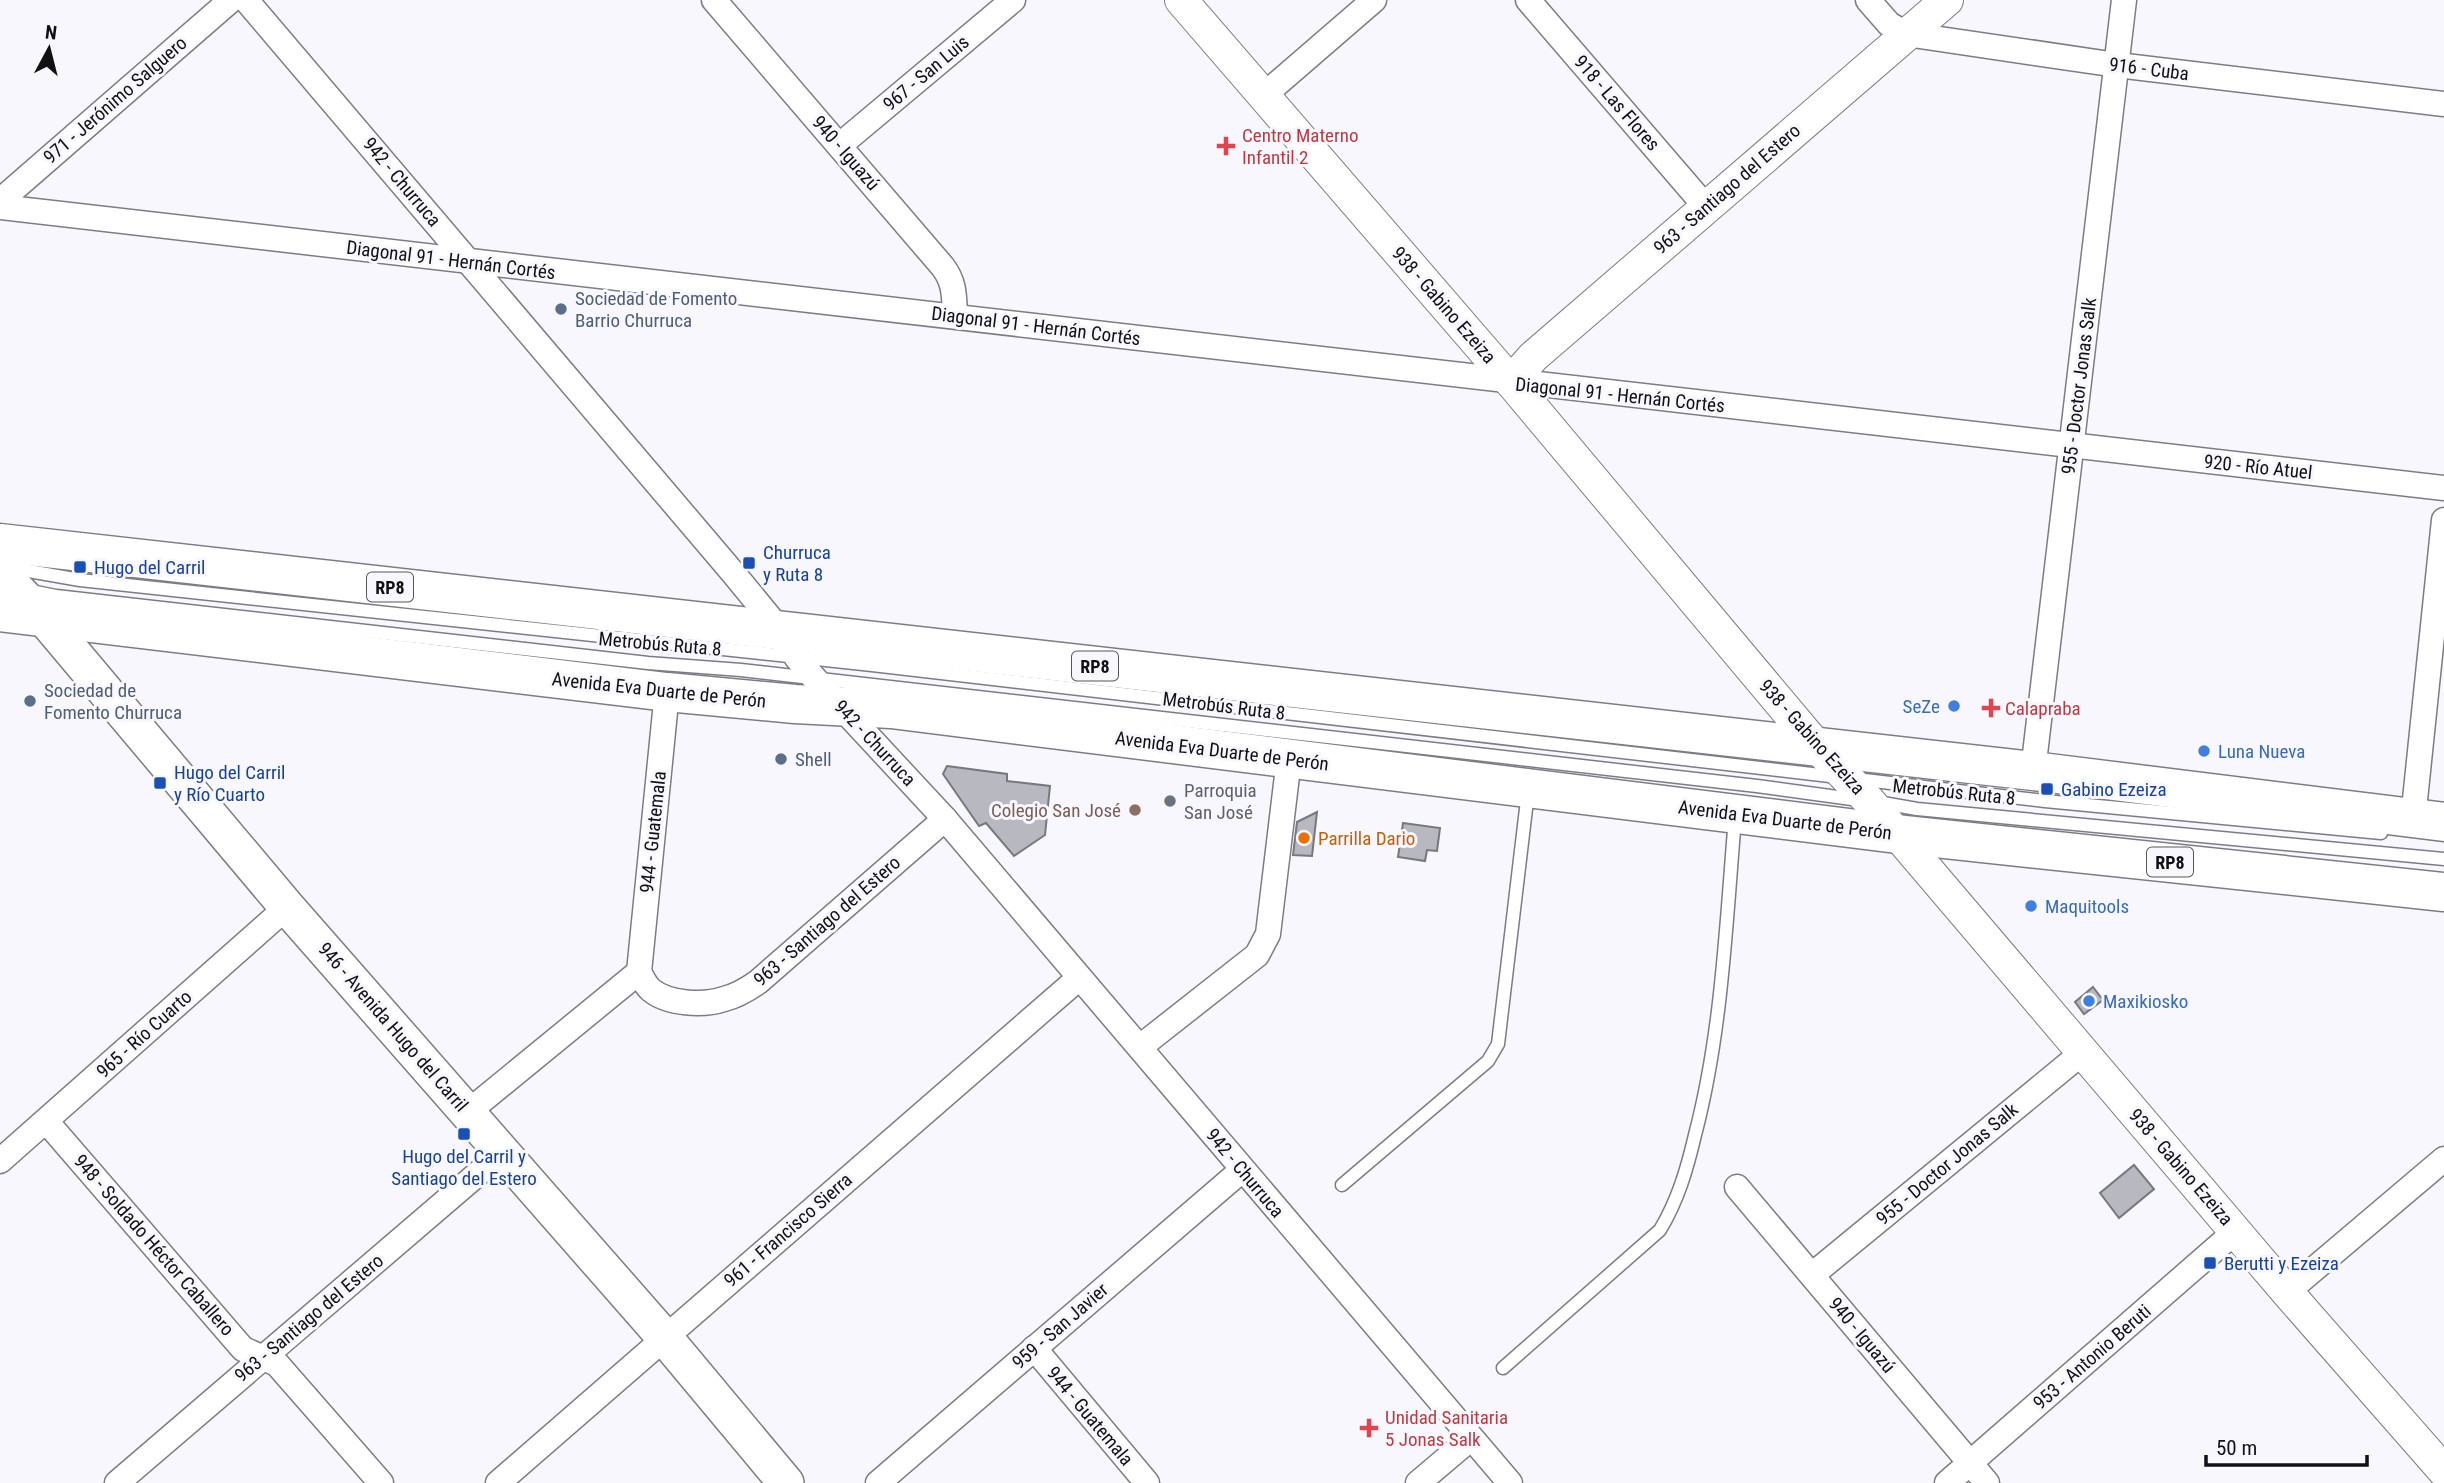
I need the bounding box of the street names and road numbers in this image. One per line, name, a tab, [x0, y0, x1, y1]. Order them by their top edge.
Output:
street label: 967 - San Luis	[878, 30, 974, 116]
street label: 971 - Jerónimo Salguero	[39, 31, 191, 169]
street label: 918 - Las Flores	[1569, 51, 1665, 155]
street label: 916 - Cuba	[2108, 53, 2190, 85]
street label: 940 - Iguazú	[807, 111, 885, 195]
street label: 963 - Santiago del Estero	[1649, 119, 1805, 259]
street label: 942 - Churruca	[358, 133, 446, 231]
street label: Diagonal 91 - Hernán Cortés	[345, 236, 557, 284]
street label: 938 - Gabino Ezeiza	[1387, 242, 1501, 368]
street label: 955 - Doctor Jonas Salk	[2057, 296, 2101, 476]
street label: Diagonal 91 - Hernán Cortés	[930, 302, 1142, 350]
street label: Diagonal 91 - Hernán Cortés	[1514, 373, 1726, 417]
street label: 920 - Río Atuel	[2203, 450, 2313, 484]
road number: RP8	[367, 572, 413, 602]
street label: Metrobús Ruta 8	[598, 627, 722, 661]
road number: RP8	[1072, 652, 1118, 680]
street label: Avenida Eva Duarte de Perón	[551, 667, 767, 713]
street label: 938 - Gabino Ezeiza	[1754, 675, 1870, 799]
street label: Metrobús Ruta 8	[1161, 687, 1287, 725]
street label: 942 - Churruca	[829, 695, 921, 791]
street label: Avenida Eva Duarte de Perón	[1114, 726, 1330, 776]
street label: 944 - Guatemala	[635, 770, 671, 894]
street label: Metrobús Ruta 8	[1891, 774, 2017, 810]
street label: Avenida Eva Duarte de Perón	[1677, 795, 1893, 845]
road number: RP8	[2147, 848, 2193, 876]
street label: 963 - Santiago del Estero	[749, 851, 905, 991]
street label: 946 - Avenida Hugo del Carril	[313, 938, 473, 1116]
street label: 965 - Río Cuarto	[92, 985, 196, 1083]
street label: 955 - Doctor Jonas Salk	[1872, 1098, 2023, 1230]
street label: 938 - Gabino Ezeiza	[2124, 1104, 2238, 1230]
street label: 942 - Churruca	[1201, 1124, 1289, 1222]
street label: 948 - Soldado Héctor Caballero	[69, 1150, 239, 1340]
street label: 961 - Francisco Sierra	[719, 1168, 857, 1292]
street label: 963 - Santiago del Estero	[230, 1249, 388, 1387]
street label: 959 - San Javier	[1007, 1278, 1113, 1374]
street label: 940 - Iguazú	[1824, 1293, 1900, 1377]
street label: 953 - Antonio Beruti	[2028, 1300, 2156, 1414]
street label: 944 - Guatemala	[1042, 1362, 1138, 1470]

